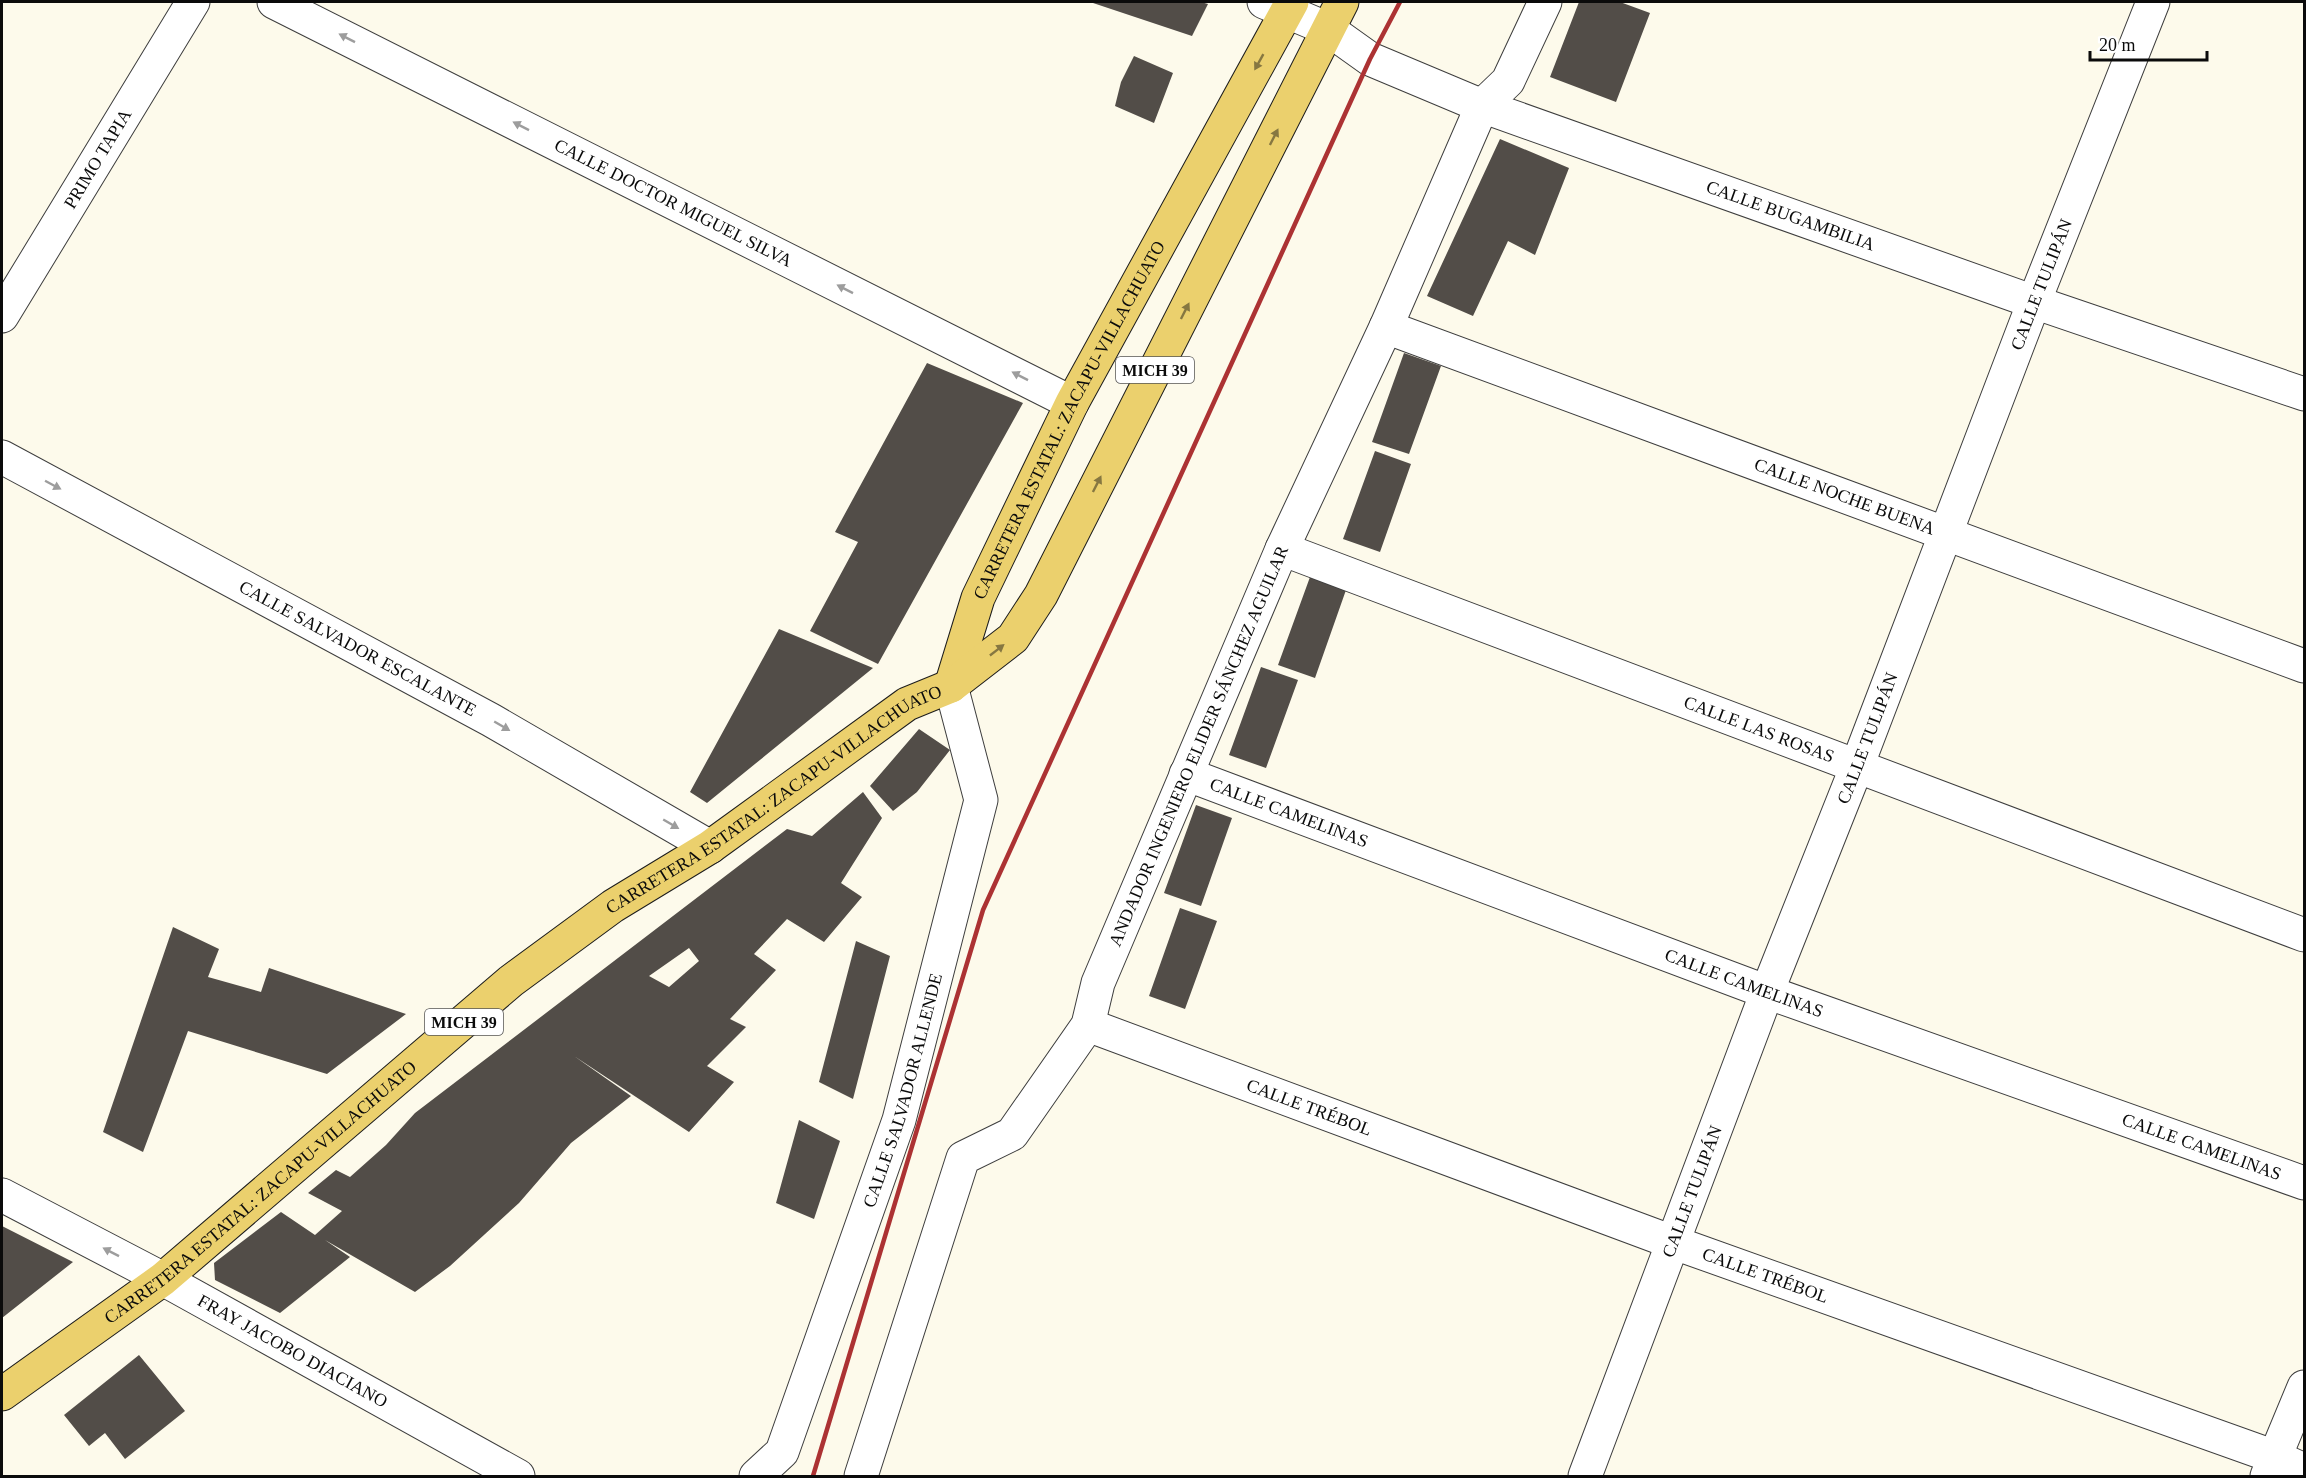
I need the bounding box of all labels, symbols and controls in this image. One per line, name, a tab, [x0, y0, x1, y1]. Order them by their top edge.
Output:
scale bar	[2090, 24, 2207, 62]
one-way arrow	[338, 33, 355, 43]
text: 20 m	[2099, 35, 2136, 55]
one-way arrow	[1255, 53, 1265, 70]
street label: PRIMO TAPIA	[60, 105, 135, 212]
one-way arrow	[513, 121, 530, 130]
one-way arrow	[1269, 128, 1278, 145]
street label: CALLE DOCTOR MIGUEL SILVA	[551, 135, 796, 271]
street label: CALLE BUGAMBILIA	[1704, 176, 1878, 255]
street label: CALLE TULIPÁN	[2007, 216, 2076, 353]
street label: CARRETERA ESTATAL: ZACAPU-VILLACHUATO	[969, 237, 1169, 602]
one-way arrow	[837, 284, 854, 294]
one-way arrow	[1181, 302, 1190, 319]
road number: MICH 39	[1116, 357, 1194, 383]
one-way arrow	[1011, 372, 1028, 381]
street label: CALLE NOCHE BUENA	[1752, 454, 1938, 539]
one-way arrow	[1093, 476, 1102, 493]
one-way arrow	[45, 480, 62, 490]
street label: ANDADOR INGENIERO ELIDER SÁNCHEZ AGUILAR	[1105, 543, 1292, 949]
street label: CALLE SALVADOR ESCALANTE	[236, 577, 480, 720]
one-way arrow	[989, 643, 1005, 656]
street label: CALLE TULIPÁN	[1833, 670, 1902, 807]
street label: CARRETERA ESTATAL: ZACAPU-VILLACHUATO	[602, 681, 944, 918]
street label: CALLE LAS ROSAS	[1681, 692, 1837, 767]
one-way arrow	[494, 721, 510, 732]
street label: CALLE CAMELINAS	[1207, 774, 1371, 851]
one-way arrow	[663, 819, 680, 829]
street label: CALLE CAMELINAS	[1662, 945, 1826, 1021]
street label: CALLE SALVADOR ALLENDE	[859, 971, 946, 1210]
road number: MICH 39	[425, 1009, 503, 1035]
street label: CARRETERA ESTATAL: ZACAPU-VILLACHUATO	[100, 1057, 420, 1328]
street label: CALLE TRÉBOL	[1244, 1075, 1375, 1140]
street label: CALLE CAMELINAS	[2119, 1109, 2284, 1184]
street label: CALLE TULIPÁN	[1658, 1123, 1726, 1260]
street label: CALLE TRÉBOL	[1700, 1244, 1831, 1307]
one-way arrow	[102, 1247, 119, 1257]
street label: FRAY JACOBO DIACIANO	[194, 1290, 391, 1412]

